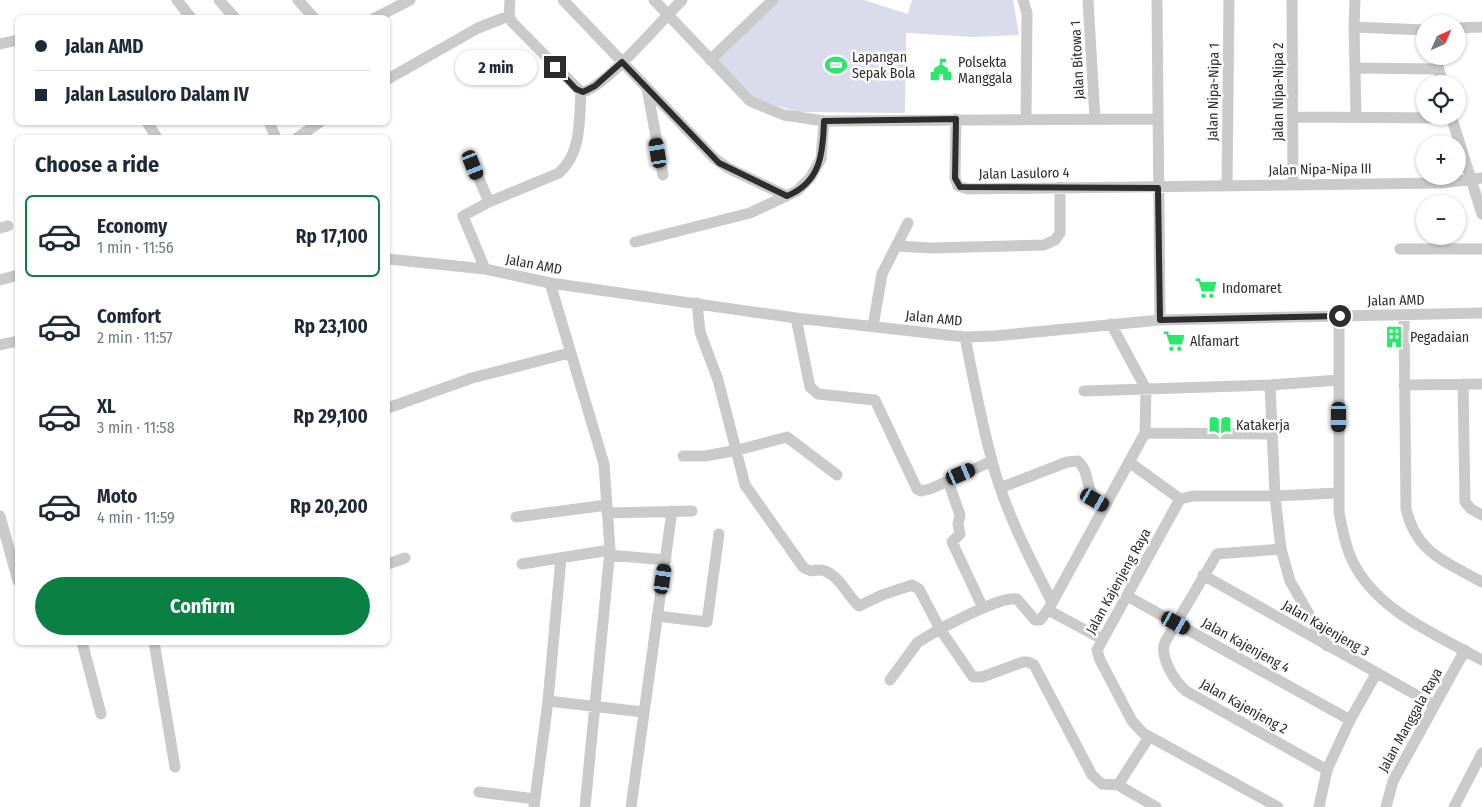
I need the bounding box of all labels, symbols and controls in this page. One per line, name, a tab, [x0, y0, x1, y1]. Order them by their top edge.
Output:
north arrow	[1416, 15, 1466, 65]
map controls	[1416, 15, 1466, 245]
street label: Jalan Bitowa 1	[1067, 20, 1088, 100]
text: Jalan AMD	[65, 35, 144, 58]
street label: Jalan Nipa-Nipa 1	[1204, 43, 1223, 141]
street label: Jalan Nipa-Nipa 2	[1270, 43, 1287, 141]
place label: Lapangan Sepak Bola	[852, 49, 916, 82]
callout: 2 min	[455, 50, 538, 84]
sports icon: Lapangan Sepak Bola	[823, 52, 849, 78]
place label: Polsekta Manggala	[958, 54, 1012, 87]
route end	[544, 56, 566, 78]
public building icon: Polsekta Manggala	[928, 57, 954, 83]
text: 2 min	[478, 58, 514, 77]
button: locate	[1416, 75, 1466, 125]
text: Jalan Lasuloro Dalam IV	[65, 83, 249, 106]
button: +	[1416, 135, 1466, 185]
car	[648, 137, 667, 169]
car	[460, 148, 485, 182]
text: Choose a ride	[35, 151, 159, 178]
street label: Jalan Nipa-Nipa III	[1268, 160, 1372, 179]
street label: Jalan Lasuloro 4	[978, 164, 1070, 183]
button: −	[1416, 195, 1466, 245]
icon: car	[37, 214, 82, 259]
text: Economy	[97, 215, 167, 238]
text: Rp 17,100	[296, 225, 368, 248]
text: 1 min · 11:56	[97, 238, 174, 257]
street label: Jalan AMD	[504, 251, 564, 278]
supermarket icon: Indomaret	[1193, 275, 1219, 301]
place label: Indomaret	[1222, 280, 1282, 297]
street label: Jalan AMD	[1367, 292, 1425, 309]
icon: car	[37, 304, 82, 349]
text: Comfort	[97, 305, 161, 328]
route start	[1329, 305, 1351, 327]
street label: Jalan AMD	[905, 307, 963, 330]
text: Rp 23,100	[294, 315, 368, 338]
building icon: Pegadaian	[1381, 324, 1407, 350]
text: 2 min · 11:57	[97, 328, 173, 347]
supermarket icon: Alfamart	[1161, 328, 1187, 354]
place label: Pegadaian	[1410, 329, 1469, 346]
place label: Alfamart	[1190, 333, 1239, 350]
icon: car	[37, 394, 82, 439]
text: XL	[97, 395, 116, 418]
car	[1331, 402, 1346, 432]
text: Rp 29,100	[293, 405, 368, 428]
library icon: Katakerja	[1207, 412, 1233, 438]
place label: Katakerja	[1236, 417, 1290, 434]
text: 3 min · 11:58	[97, 418, 175, 437]
car	[944, 461, 977, 487]
icon: car	[37, 484, 82, 529]
text: Moto	[97, 485, 137, 508]
car	[1078, 486, 1111, 514]
text: Rp 20,200	[290, 495, 368, 518]
text: 4 min · 11:59	[97, 508, 175, 527]
street label: Jalan Kajenjeng Raya	[1082, 525, 1155, 637]
car	[653, 563, 672, 595]
button: Confirm	[35, 577, 370, 635]
street label: Jalan Kajenjeng 3	[1279, 597, 1372, 660]
car	[1159, 609, 1192, 637]
street label: Jalan Kajenjeng 4	[1199, 614, 1293, 677]
street label: Jalan Manggala Raya	[1375, 665, 1446, 775]
street label: Jalan Kajenjeng 2	[1197, 675, 1290, 737]

